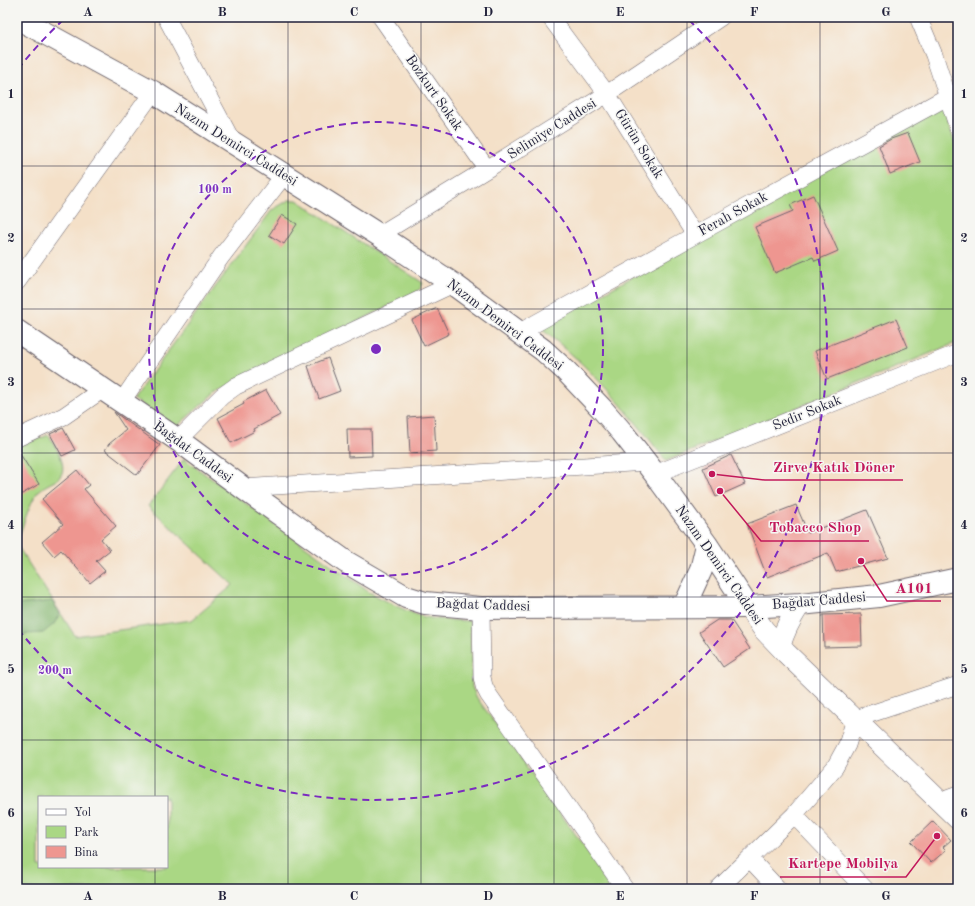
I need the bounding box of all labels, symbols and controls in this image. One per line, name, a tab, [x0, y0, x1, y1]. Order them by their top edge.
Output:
text: A	[83, 6, 93, 19]
text: B	[217, 6, 227, 19]
text: C	[350, 6, 358, 19]
text: D	[483, 6, 493, 19]
text: E	[616, 6, 625, 19]
text: F	[750, 6, 759, 19]
text: G	[881, 6, 891, 19]
street label: Bozkurt Sokak	[403, 52, 465, 134]
text: 1	[7, 88, 15, 101]
text: 1	[960, 88, 968, 101]
street label: Selimiye Caddesi	[505, 96, 599, 162]
street label: Nazım Demirci Caddesi	[172, 102, 300, 189]
street label: Gürün Sokak	[612, 107, 666, 181]
text: 100 m	[198, 184, 232, 196]
street label: Ferah Sokak	[696, 189, 770, 239]
text: 2	[7, 232, 15, 245]
text: 2	[960, 232, 968, 245]
street label: Nazım Demirci Caddesi	[444, 277, 566, 373]
centre of rings	[369, 342, 383, 356]
text: 3	[7, 376, 15, 389]
text: 3	[960, 376, 968, 389]
street label: Sedir Sokak	[771, 393, 843, 433]
street label: Bağdat Caddesi	[151, 419, 235, 486]
callout: Zirve Katık Döner	[765, 453, 903, 480]
text: Zirve Katık Döner	[773, 461, 896, 476]
street label: Nazım Demirci Caddesi	[673, 503, 765, 627]
callout: Tobacco Shop	[761, 514, 869, 541]
text: 4	[7, 519, 15, 532]
text: 4	[960, 519, 968, 532]
text: Tobacco Shop	[769, 521, 861, 536]
callout: A101	[887, 574, 941, 601]
text: A101	[895, 582, 933, 597]
street label: Bağdat Caddesi	[771, 590, 867, 612]
street label: Bağdat Caddesi	[436, 596, 531, 614]
text: 5	[7, 663, 15, 676]
text: 5	[960, 663, 968, 676]
text: 200 m	[38, 665, 72, 677]
legend	[38, 796, 168, 868]
text: 6	[7, 807, 15, 820]
text: Yol	[74, 807, 91, 819]
text: 6	[960, 807, 968, 820]
text: Park	[74, 827, 99, 839]
text: Bina	[74, 847, 98, 859]
callout: Kartepe Mobilya	[780, 850, 906, 877]
text: Kartepe Mobilya	[788, 857, 899, 872]
text: A	[83, 890, 93, 903]
text: B	[217, 890, 227, 903]
text: C	[350, 890, 358, 903]
text: D	[483, 890, 493, 903]
text: E	[616, 890, 625, 903]
text: F	[750, 890, 759, 903]
text: G	[881, 890, 891, 903]

